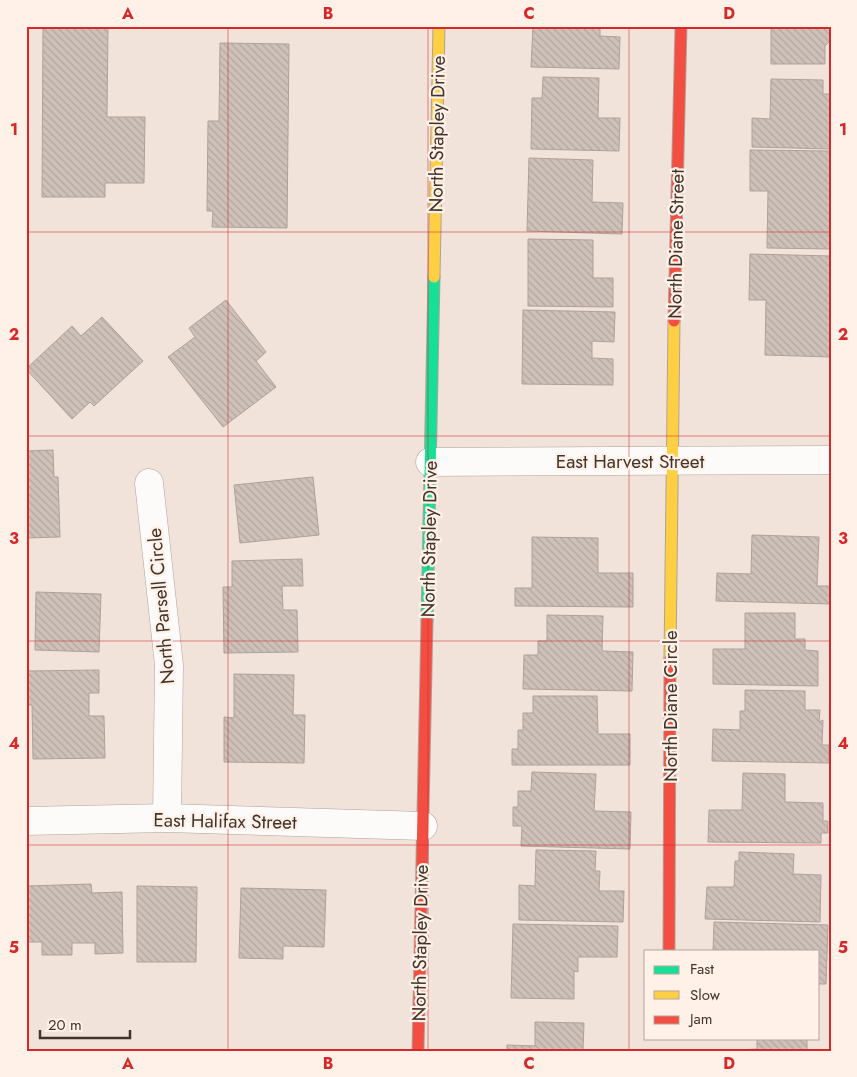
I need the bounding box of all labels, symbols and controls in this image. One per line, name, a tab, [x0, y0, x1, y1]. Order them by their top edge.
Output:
text: A	[121, 2, 134, 25]
text: B	[323, 2, 333, 25]
text: C	[523, 2, 535, 25]
text: D	[723, 2, 735, 25]
street label: North Stapley Drive	[422, 55, 452, 213]
text: 1	[10, 118, 18, 141]
text: 1	[839, 118, 847, 141]
street label: North Diane Street	[661, 169, 691, 319]
text: 2	[9, 323, 19, 346]
text: 2	[838, 323, 848, 346]
street label: East Harvest Street	[556, 448, 705, 475]
street label: North Stapley Drive	[414, 460, 444, 618]
text: 3	[9, 527, 19, 550]
street label: North Parsell Circle	[141, 527, 181, 685]
text: 3	[838, 527, 848, 550]
street label: North Diane Circle	[657, 630, 684, 782]
text: 4	[8, 732, 20, 755]
text: 4	[837, 732, 849, 755]
street label: East Halifax Street	[153, 806, 297, 836]
street label: North Stapley Drive	[405, 864, 435, 1022]
text: 5	[9, 936, 19, 959]
text: 5	[838, 936, 848, 959]
legend	[644, 950, 820, 1040]
text: Fast	[690, 958, 714, 980]
text: Slow	[690, 984, 721, 1006]
scale bar	[40, 1007, 130, 1039]
text: Jam	[688, 1008, 713, 1030]
text: 20 m	[48, 1014, 82, 1036]
text: A	[121, 1052, 134, 1075]
text: B	[323, 1052, 333, 1075]
text: C	[523, 1052, 535, 1075]
text: D	[723, 1052, 735, 1075]

